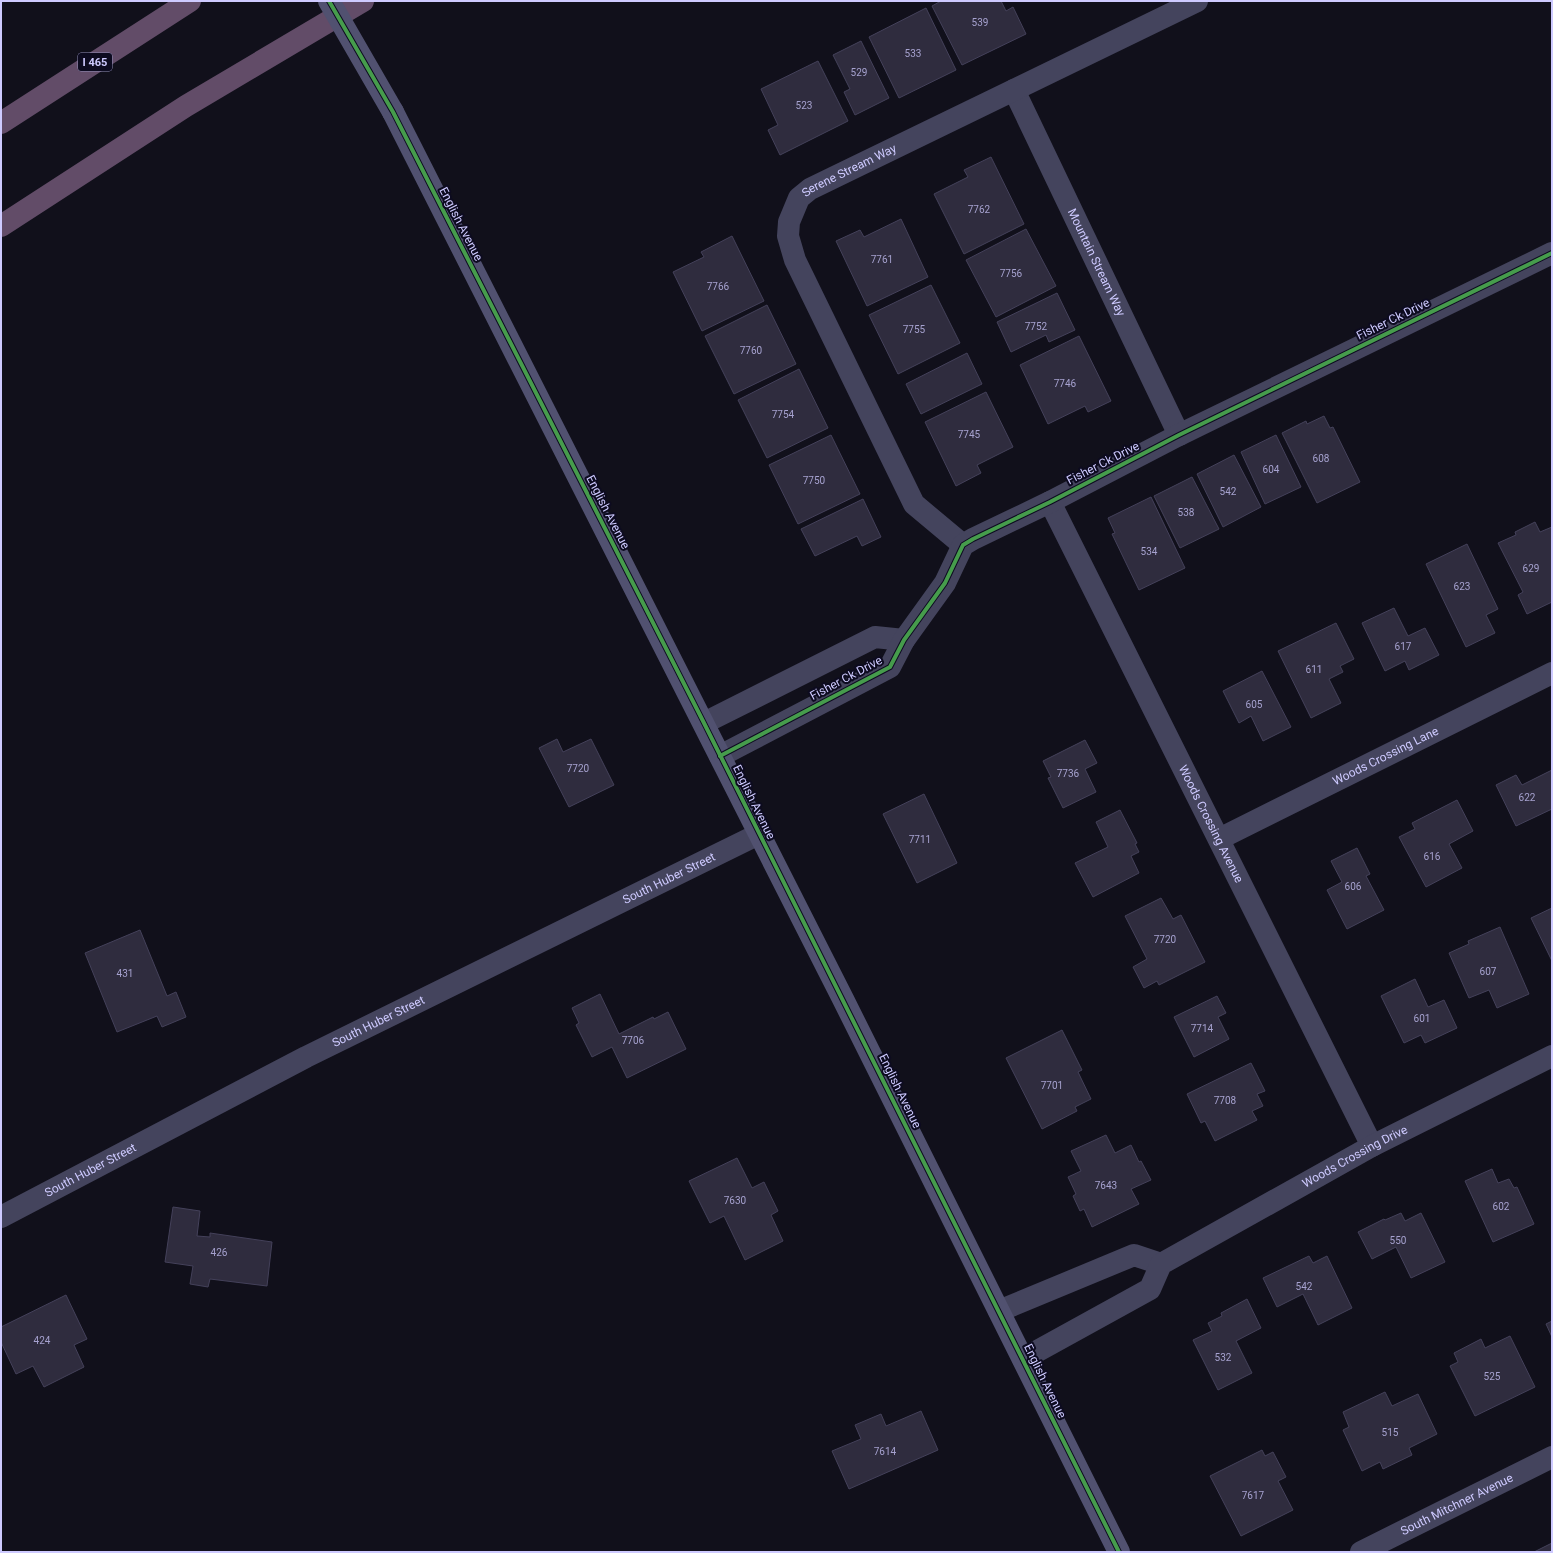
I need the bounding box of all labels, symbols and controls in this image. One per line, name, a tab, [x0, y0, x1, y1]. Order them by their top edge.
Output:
house number: 539	[972, 17, 988, 28]
house number: 533	[905, 48, 921, 59]
road number: I 465	[78, 53, 112, 71]
house number: 529	[851, 67, 867, 78]
house number: 523	[796, 100, 812, 111]
street label: Serene Stream Way	[799, 141, 899, 200]
street label: English Avenue	[436, 185, 486, 263]
house number: 7762	[968, 204, 991, 215]
street label: Mountain Stream Way	[1065, 206, 1128, 319]
house number: 7761	[871, 254, 893, 265]
house number: 7756	[1000, 268, 1023, 279]
house number: 7766	[707, 281, 730, 292]
street label: Fisher Ck Drive	[1354, 295, 1432, 343]
house number: 7752	[1025, 321, 1048, 332]
house number: 7755	[903, 324, 926, 335]
house number: 7760	[740, 345, 763, 356]
house number: 7746	[1054, 378, 1077, 389]
house number: 7754	[772, 409, 795, 420]
house number: 7745	[958, 429, 981, 440]
street label: Fisher Ck Drive	[1064, 439, 1142, 487]
house number: 608	[1313, 453, 1330, 464]
house number: 604	[1263, 464, 1280, 475]
street label: English Avenue	[583, 473, 633, 551]
house number: 7750	[803, 475, 826, 486]
house number: 542	[1220, 486, 1237, 497]
house number: 538	[1178, 507, 1195, 518]
house number: 534	[1141, 546, 1158, 557]
house number: 629	[1523, 563, 1539, 574]
house number: 623	[1454, 581, 1470, 592]
house number: 617	[1395, 641, 1412, 652]
street label: Fisher Ck Drive	[808, 653, 884, 703]
house number: 611	[1306, 664, 1322, 675]
house number: 605	[1246, 699, 1263, 710]
street label: Woods Crossing Lane	[1330, 724, 1441, 788]
house number: 7720	[567, 763, 590, 774]
street label: English Avenue	[730, 763, 778, 841]
street label: Woods Crossing Avenue	[1176, 763, 1246, 885]
house number: 7736	[1057, 768, 1080, 779]
house number: 622	[1519, 792, 1536, 803]
house number: 7711	[909, 834, 931, 845]
street label: South Huber Street	[620, 850, 718, 907]
house number: 616	[1424, 851, 1441, 862]
house number: 606	[1345, 881, 1362, 892]
house number: 7720	[1154, 934, 1177, 945]
house number: 607	[1480, 966, 1497, 977]
house number: 431	[117, 968, 133, 979]
street label: South Huber Street	[330, 993, 427, 1050]
house number: 601	[1414, 1013, 1430, 1024]
house number: 7714	[1191, 1023, 1214, 1034]
house number: 7706	[622, 1035, 645, 1046]
street label: English Avenue	[876, 1052, 924, 1130]
house number: 7701	[1041, 1080, 1063, 1091]
house number: 7708	[1214, 1095, 1237, 1106]
street label: Woods Crossing Drive	[1300, 1122, 1410, 1191]
street label: South Huber Street	[42, 1140, 139, 1200]
house number: 7643	[1095, 1180, 1117, 1191]
house number: 7630	[724, 1195, 747, 1206]
house number: 602	[1493, 1201, 1510, 1212]
house number: 550	[1390, 1235, 1407, 1246]
house number: 426	[211, 1247, 228, 1258]
house number: 542	[1296, 1281, 1313, 1292]
house number: 424	[34, 1335, 51, 1346]
street label: English Avenue	[1021, 1342, 1069, 1420]
house number: 532	[1215, 1352, 1232, 1363]
house number: 525	[1484, 1371, 1501, 1382]
house number: 515	[1382, 1427, 1399, 1438]
house number: 7614	[874, 1446, 897, 1457]
street label: South Mitchner Avenue	[1398, 1471, 1515, 1538]
house number: 7617	[1242, 1490, 1265, 1501]

